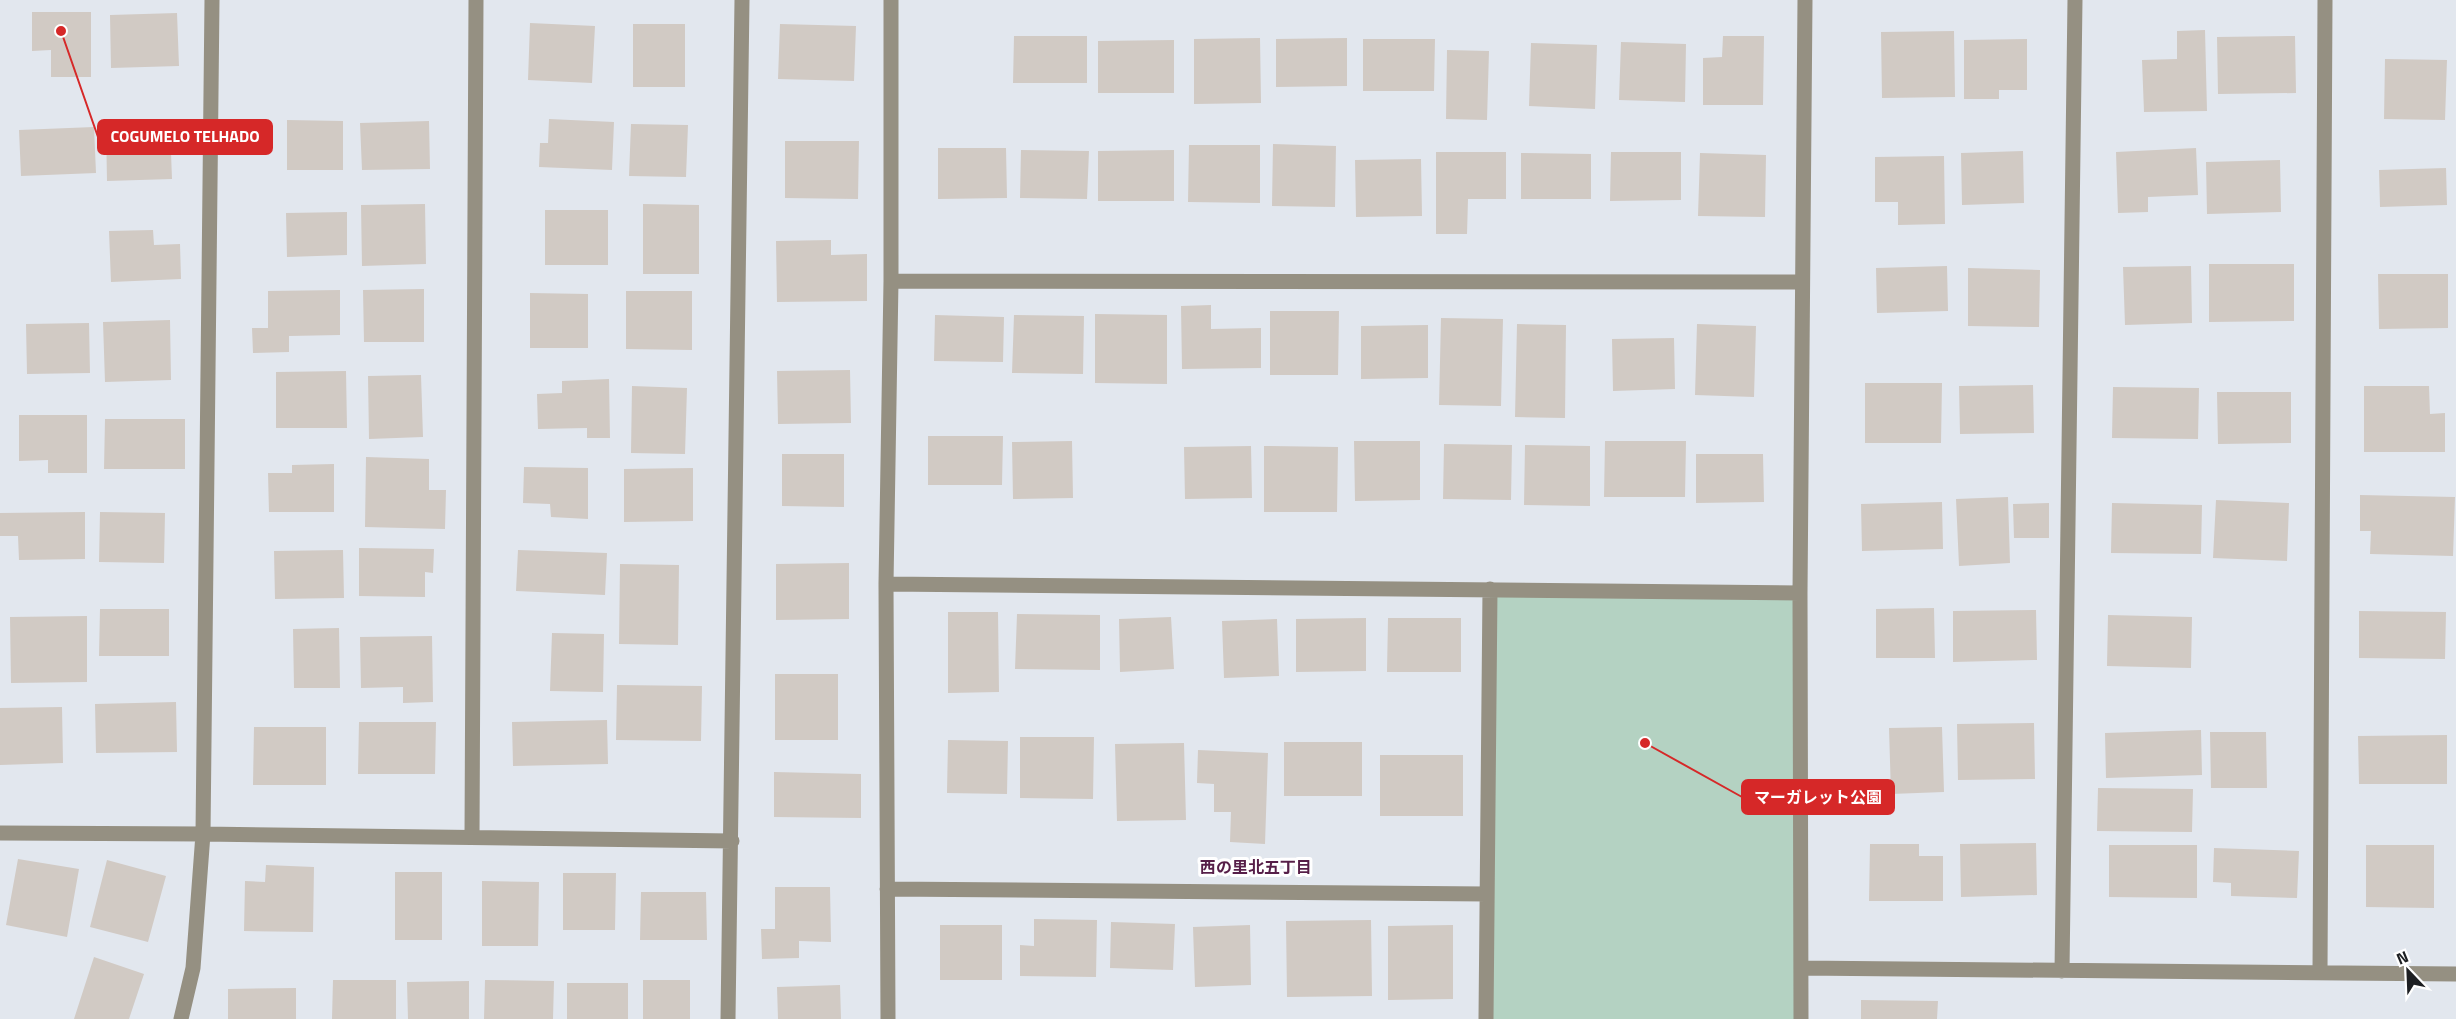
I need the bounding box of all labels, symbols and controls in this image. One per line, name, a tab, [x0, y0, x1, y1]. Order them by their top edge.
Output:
callout: COGUMELO TELHADO	[98, 120, 272, 154]
text: COGUMELO TELHADO	[110, 124, 260, 148]
callout: マーガレット公園	[1742, 780, 1894, 814]
text: マーガレット公園	[1754, 785, 1882, 809]
district label: 西の里北五丁目	[1200, 855, 1312, 879]
north arrow	[2378, 941, 2438, 1001]
text: N	[2392, 944, 2412, 970]

